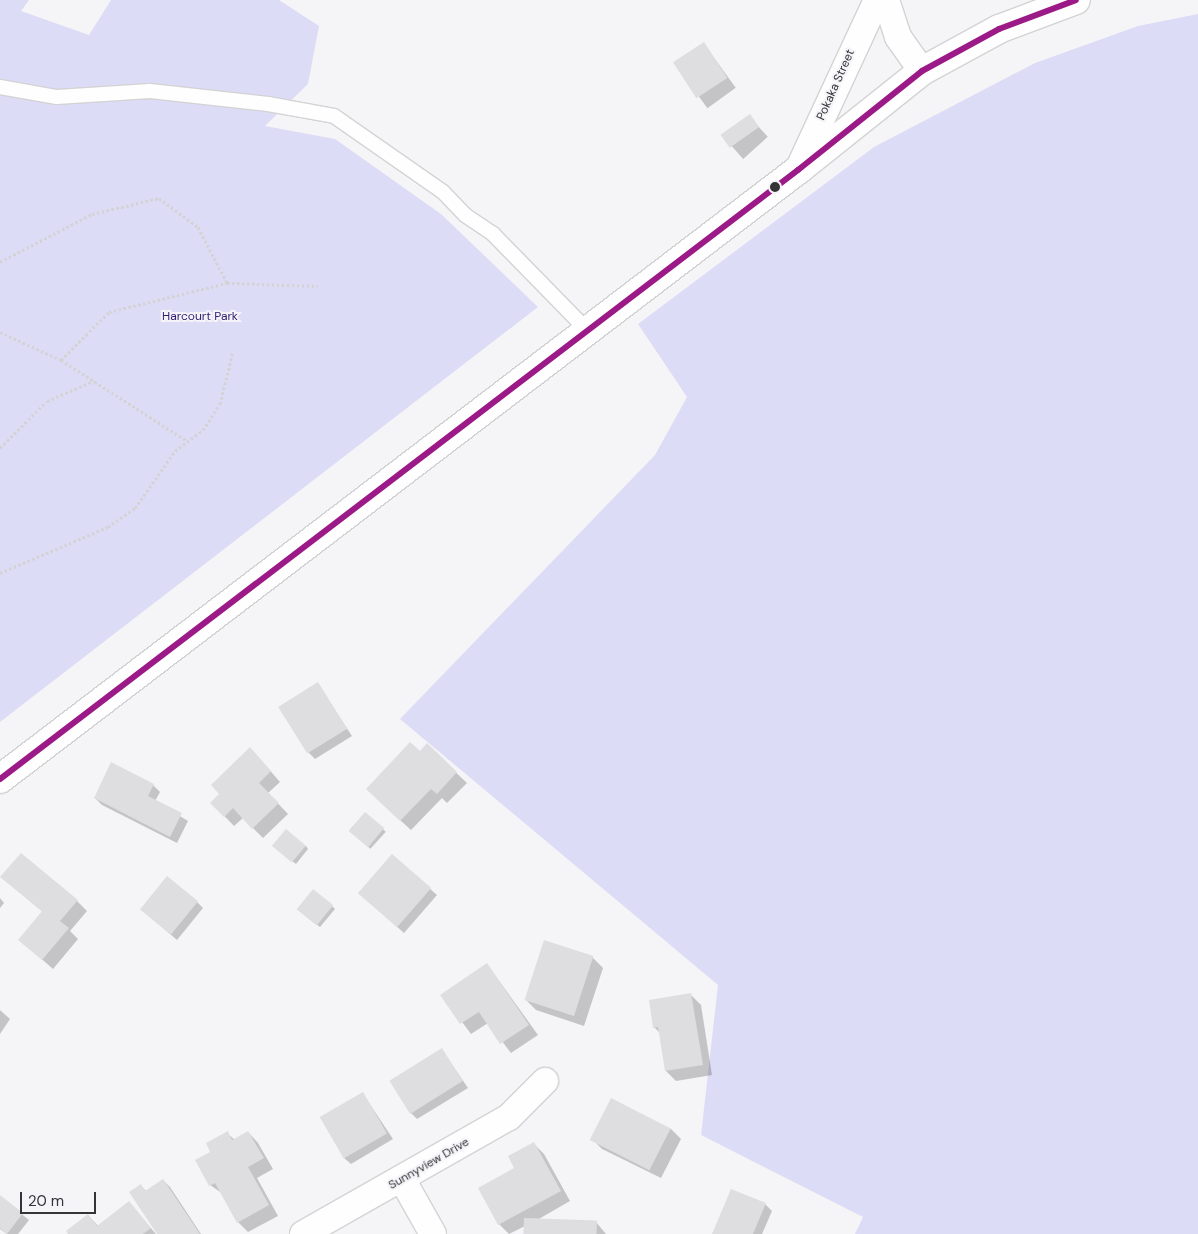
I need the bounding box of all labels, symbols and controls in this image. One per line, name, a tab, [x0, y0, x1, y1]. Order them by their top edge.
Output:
street label: Pokaka Street	[814, 47, 858, 123]
unlabelled marker	[770, 182, 780, 192]
park label: Harcourt Park	[162, 310, 238, 324]
street label: Sunnyview Drive	[386, 1135, 472, 1193]
scale bar	[22, 1182, 99, 1214]
text: 20 m	[28, 1191, 64, 1211]

